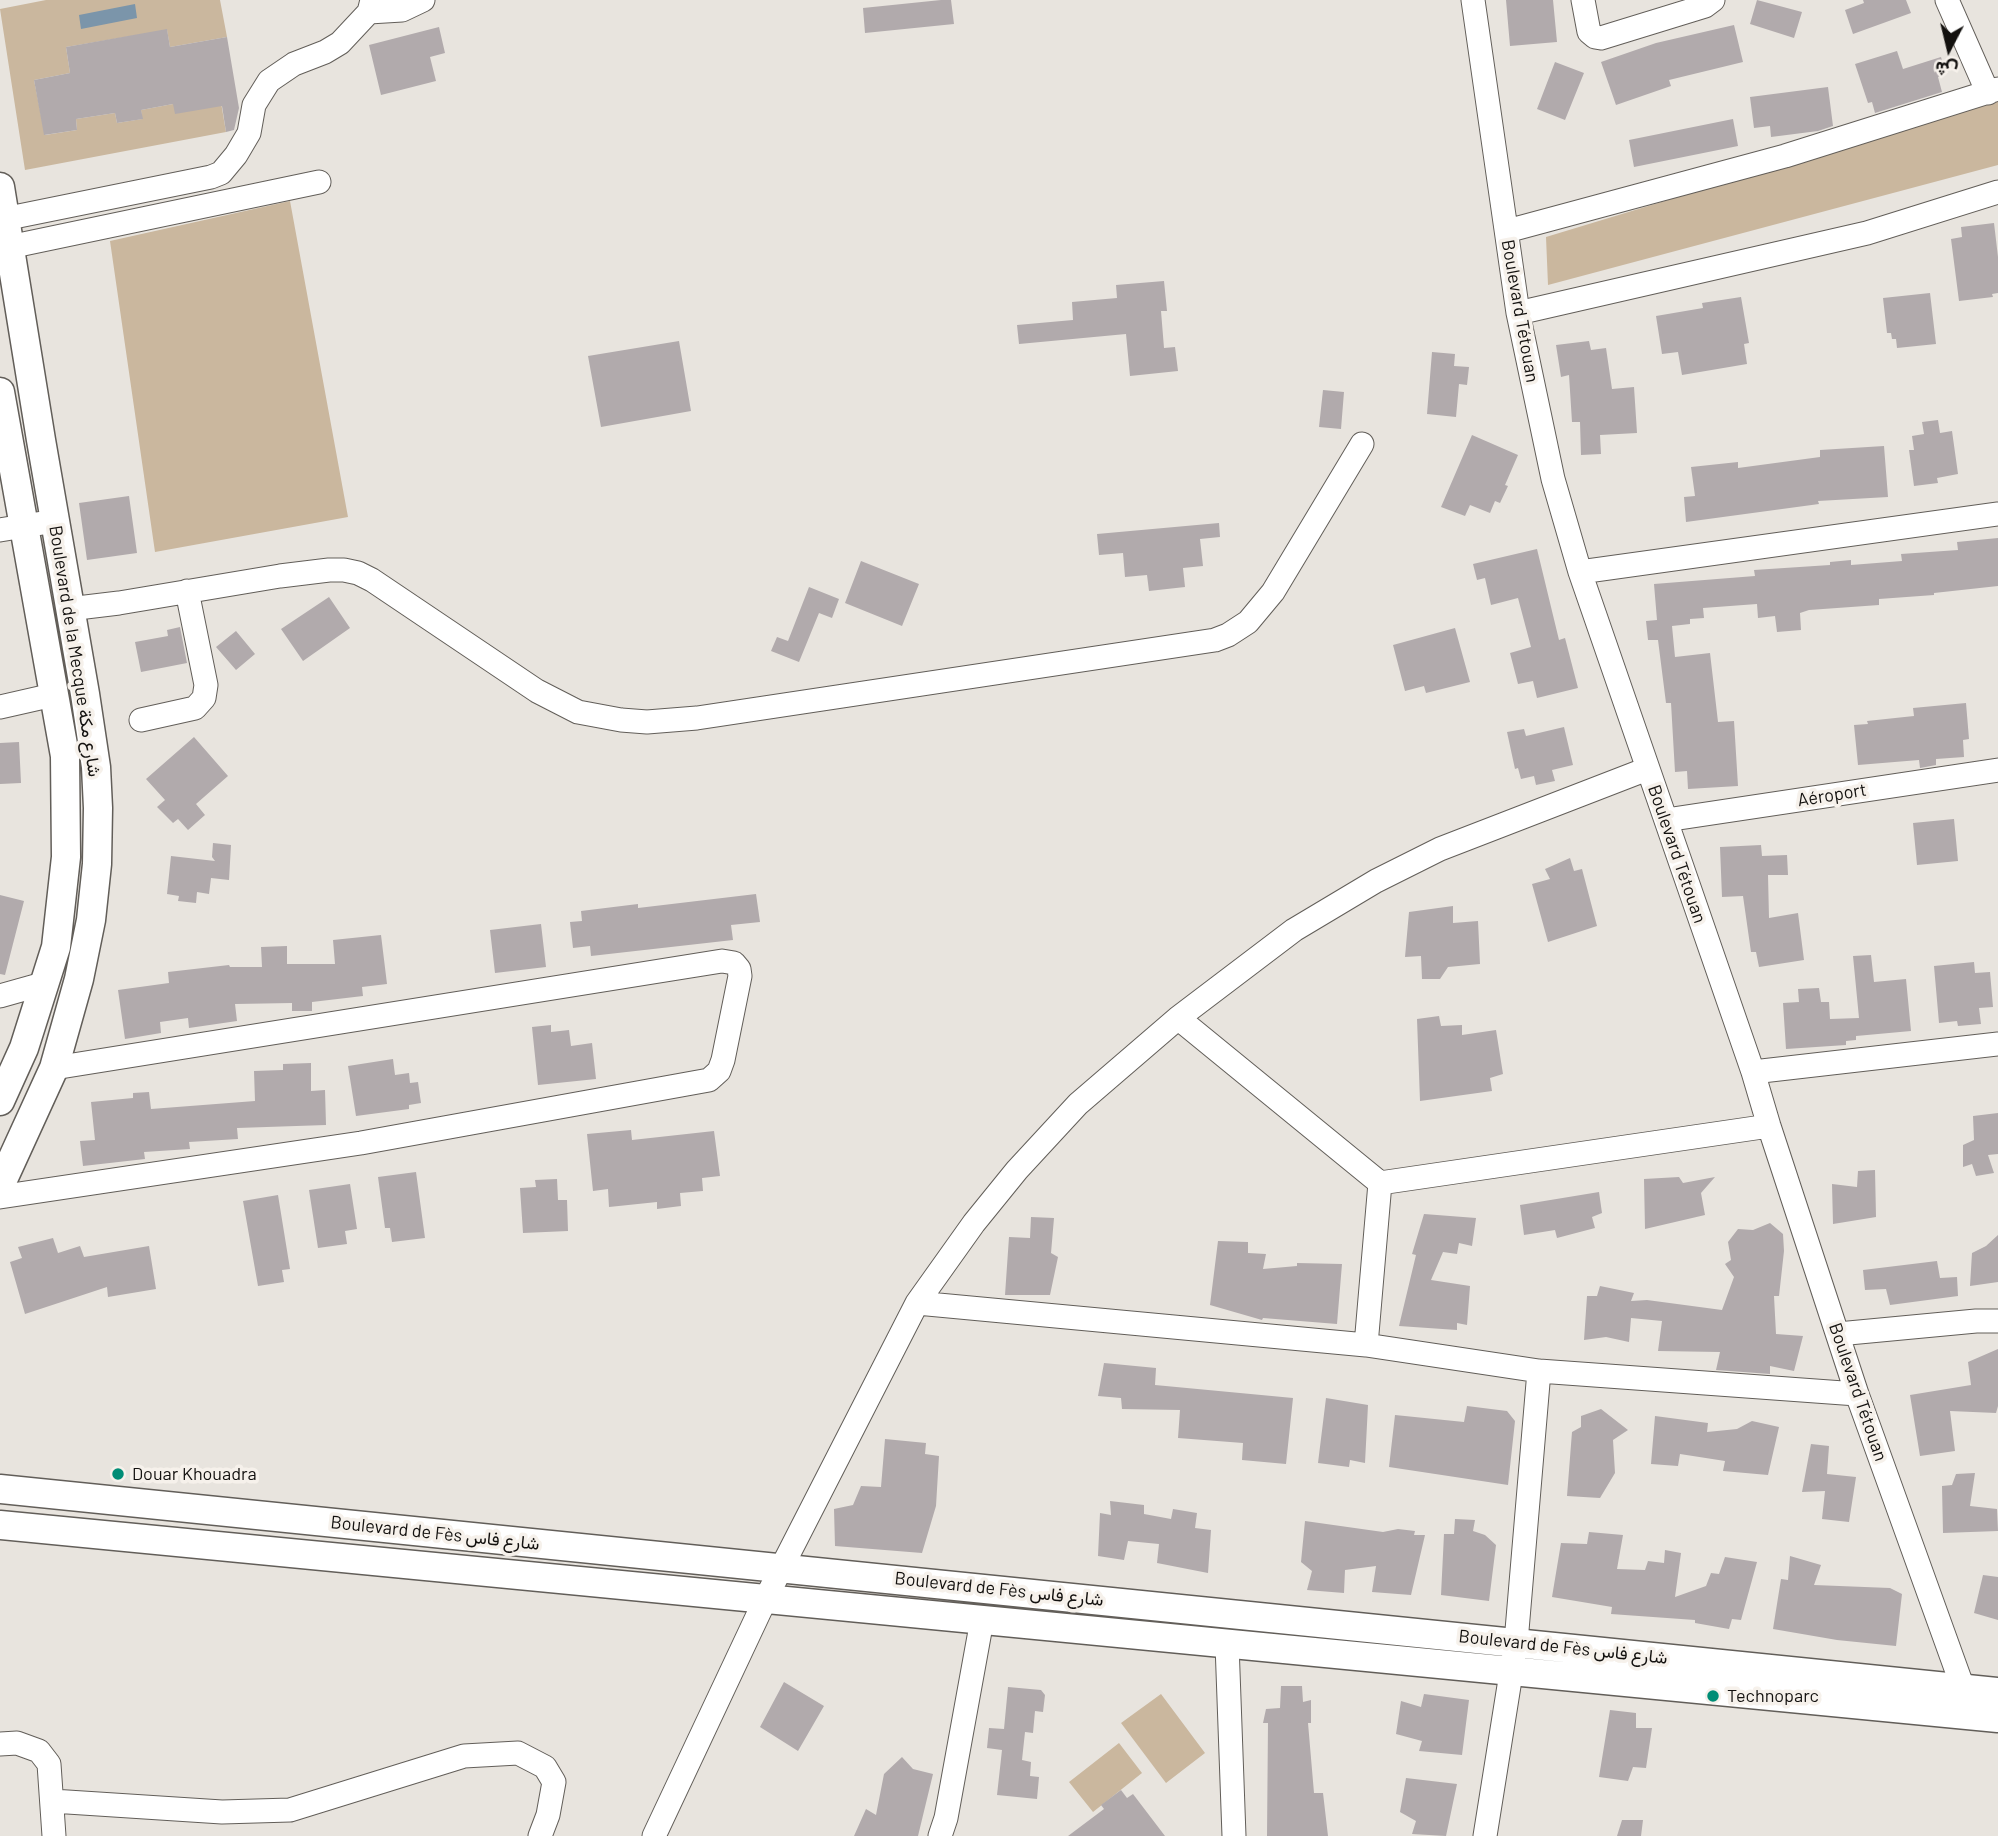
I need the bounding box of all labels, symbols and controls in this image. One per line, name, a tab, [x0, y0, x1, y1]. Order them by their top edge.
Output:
north arrow	[1914, 14, 1984, 84]
text: ش	[1934, 58, 1959, 83]
street label: Boulevard Tétouan	[1497, 238, 1543, 384]
street label: Boulevard de la Mecque شارع مكة	[44, 524, 106, 778]
street label: Aéroport	[1796, 779, 1868, 811]
street label: Boulevard Tétouan	[1643, 782, 1711, 926]
street label: Boulevard Tétouan	[1824, 1320, 1892, 1464]
place label: Douar Khouadra	[132, 1463, 257, 1485]
marker: Douar Khouadra	[110, 1466, 126, 1482]
street label: Boulevard de Fès شارع فاس	[329, 1511, 541, 1555]
street label: Boulevard de Fès شارع فاس	[893, 1567, 1105, 1611]
street label: Boulevard de Fès شارع فاس	[1457, 1625, 1669, 1669]
place label: Technoparc	[1727, 1685, 1819, 1707]
marker: Technoparc	[1705, 1688, 1721, 1704]

